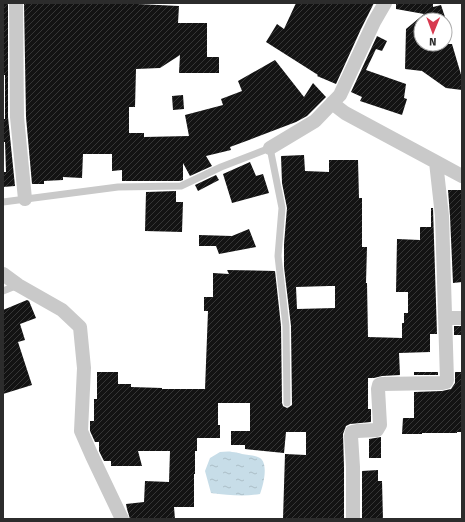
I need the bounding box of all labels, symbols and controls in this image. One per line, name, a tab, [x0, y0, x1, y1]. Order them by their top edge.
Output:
north arrow	[413, 12, 453, 52]
text: N	[429, 35, 437, 48]

